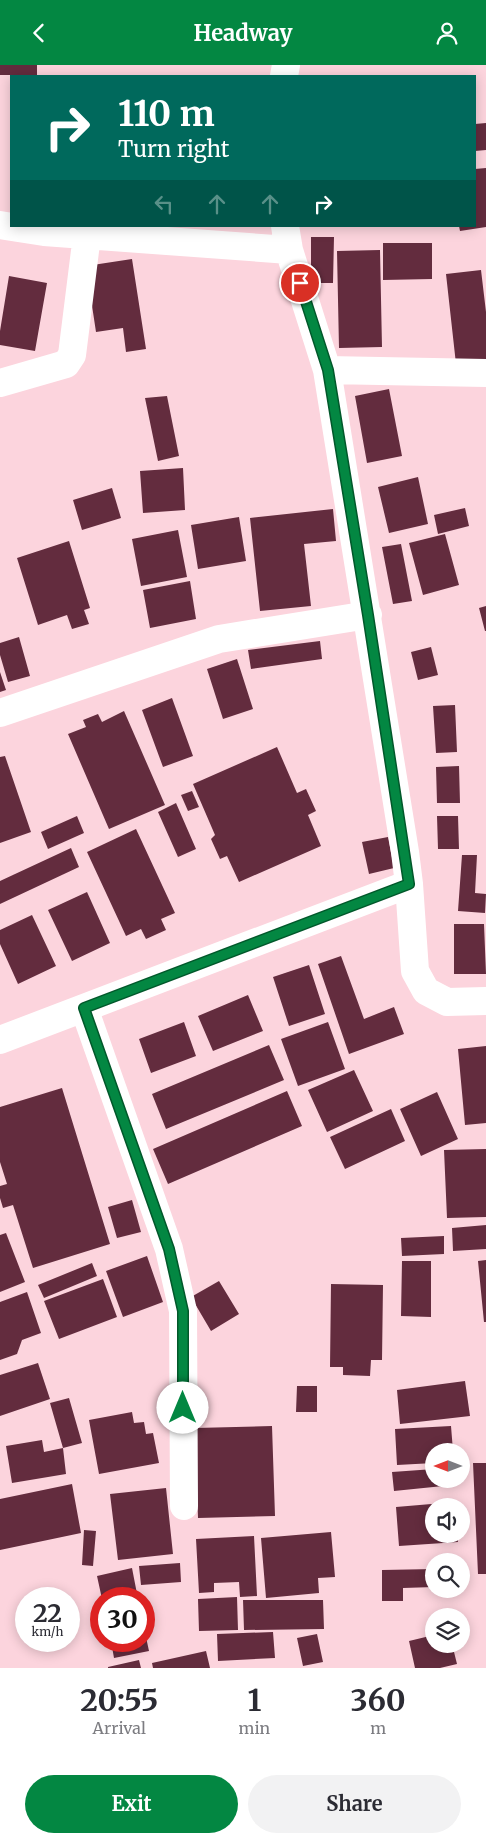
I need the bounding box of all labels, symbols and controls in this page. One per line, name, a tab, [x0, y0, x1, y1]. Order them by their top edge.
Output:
icon: back	[25, 19, 53, 47]
text: Headway	[193, 19, 293, 47]
icon: person	[433, 19, 461, 47]
text: 110 m	[118, 92, 215, 136]
icon: right	[35, 95, 100, 160]
text: Turn right	[118, 135, 229, 163]
icon: left	[150, 190, 178, 218]
icon: ahead	[203, 190, 231, 218]
icon: ahead	[256, 190, 284, 218]
icon: right	[309, 190, 337, 218]
pin	[279, 262, 321, 304]
icon: arrive	[286, 269, 314, 297]
position arrow	[156, 1381, 208, 1433]
north arrow	[425, 1443, 470, 1487]
map controls	[425, 1443, 470, 1653]
button: sound	[425, 1498, 470, 1543]
button: search	[425, 1553, 470, 1598]
speed limit sign: 30	[90, 1587, 155, 1652]
text: 22	[33, 1597, 62, 1629]
button: layers	[425, 1608, 470, 1653]
text: km/h	[32, 1624, 63, 1639]
text: 20:55	[80, 1681, 158, 1719]
text: 1	[247, 1681, 261, 1719]
text: 360	[351, 1681, 406, 1719]
text: Arrival	[93, 1718, 146, 1738]
text: min	[239, 1718, 270, 1738]
text: m	[370, 1718, 386, 1738]
button: Exit	[25, 1775, 238, 1833]
button: Share	[248, 1775, 461, 1833]

